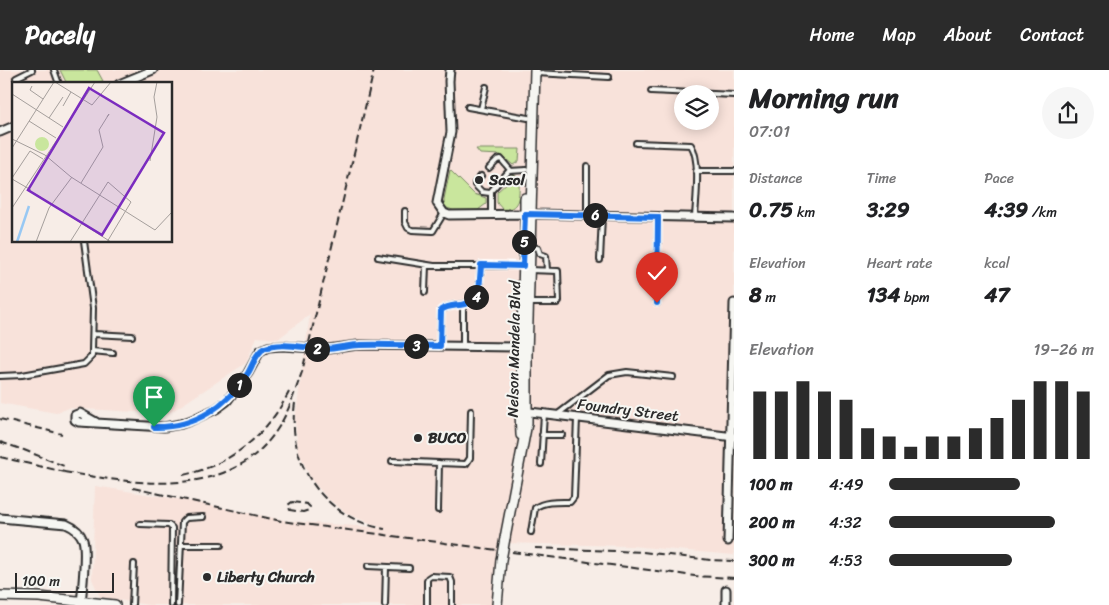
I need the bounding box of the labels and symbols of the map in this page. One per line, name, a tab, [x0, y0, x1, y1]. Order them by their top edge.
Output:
inset map	[12, 82, 172, 242]
place label: Sasol	[488, 167, 525, 193]
marker: Sasol	[473, 174, 485, 186]
pin: 6	[582, 202, 608, 228]
pin: 5	[512, 230, 536, 254]
pin	[636, 252, 678, 303]
street label: Nelson Mandela Blvd	[500, 279, 528, 418]
pin: 4	[464, 284, 488, 310]
pin: 3	[404, 334, 428, 358]
pin: 2	[304, 336, 330, 362]
pin: 1	[226, 372, 252, 398]
pin	[133, 376, 175, 427]
street label: Foundry Street	[576, 391, 681, 429]
place label: BUCO	[428, 425, 467, 451]
marker: BUCO	[412, 432, 424, 444]
place label: Liberty Church	[217, 564, 315, 590]
scale bar	[15, 570, 114, 593]
marker: Liberty Church	[201, 571, 213, 583]

